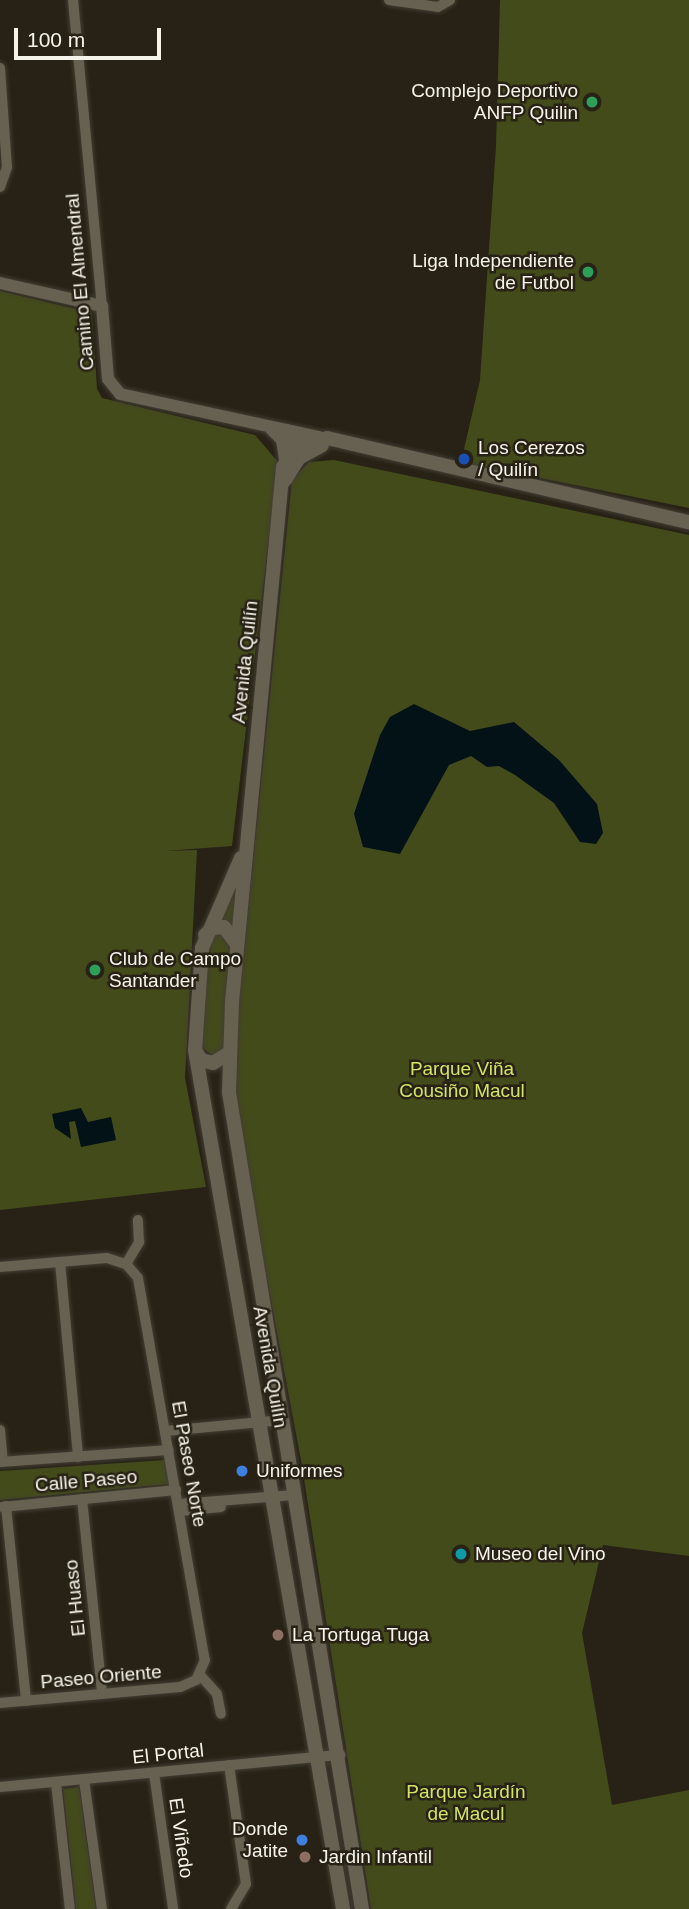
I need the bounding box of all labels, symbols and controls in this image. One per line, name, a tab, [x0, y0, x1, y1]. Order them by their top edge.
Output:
scale bar	[18, 14, 164, 58]
text: 100 m	[27, 28, 85, 51]
place label: Complejo Deportivo ANFP Quilin	[411, 80, 578, 124]
marker: Complejo Deportivo ANFP Quilin	[584, 94, 600, 110]
street label: Camino El Almendral	[61, 192, 99, 372]
place label: Liga Independiente de Futbol	[412, 250, 574, 294]
marker: Liga Independiente de Futbol	[580, 264, 596, 280]
place label: Los Cerezos / Quilín	[478, 437, 585, 481]
marker: Los Cerezos / Quilín	[456, 451, 472, 467]
street label: Avenida Quilín	[227, 600, 263, 724]
place label: Club de Campo Santander	[109, 948, 241, 992]
marker: Club de Campo Santander	[87, 962, 103, 978]
park label: Parque Viña Cousiño Macul	[399, 1058, 525, 1102]
street label: Avenida Quilín	[248, 1304, 292, 1430]
street label: El Paseo Norte	[167, 1399, 211, 1529]
place label: Uniformes	[256, 1460, 343, 1482]
marker: Uniformes	[234, 1463, 250, 1479]
street label: Calle Paseo	[34, 1465, 138, 1497]
place label: Museo del Vino	[475, 1543, 606, 1565]
marker: Museo del Vino	[453, 1546, 469, 1562]
street label: El Huaso	[60, 1558, 90, 1638]
place label: La Tortuga Tuga	[292, 1624, 430, 1646]
marker: La Tortuga Tuga	[270, 1627, 286, 1643]
street label: Paseo Oriente	[40, 1660, 162, 1694]
street label: El Portal	[131, 1739, 205, 1769]
park label: Parque Jardín de Macul	[406, 1781, 526, 1825]
street label: El Viñedo	[164, 1796, 198, 1880]
place label: Donde Jatite	[232, 1818, 288, 1862]
marker: Donde Jatite	[294, 1832, 310, 1848]
place label: Jardin Infantil	[319, 1846, 432, 1868]
marker: Jardin Infantil	[297, 1849, 313, 1865]

